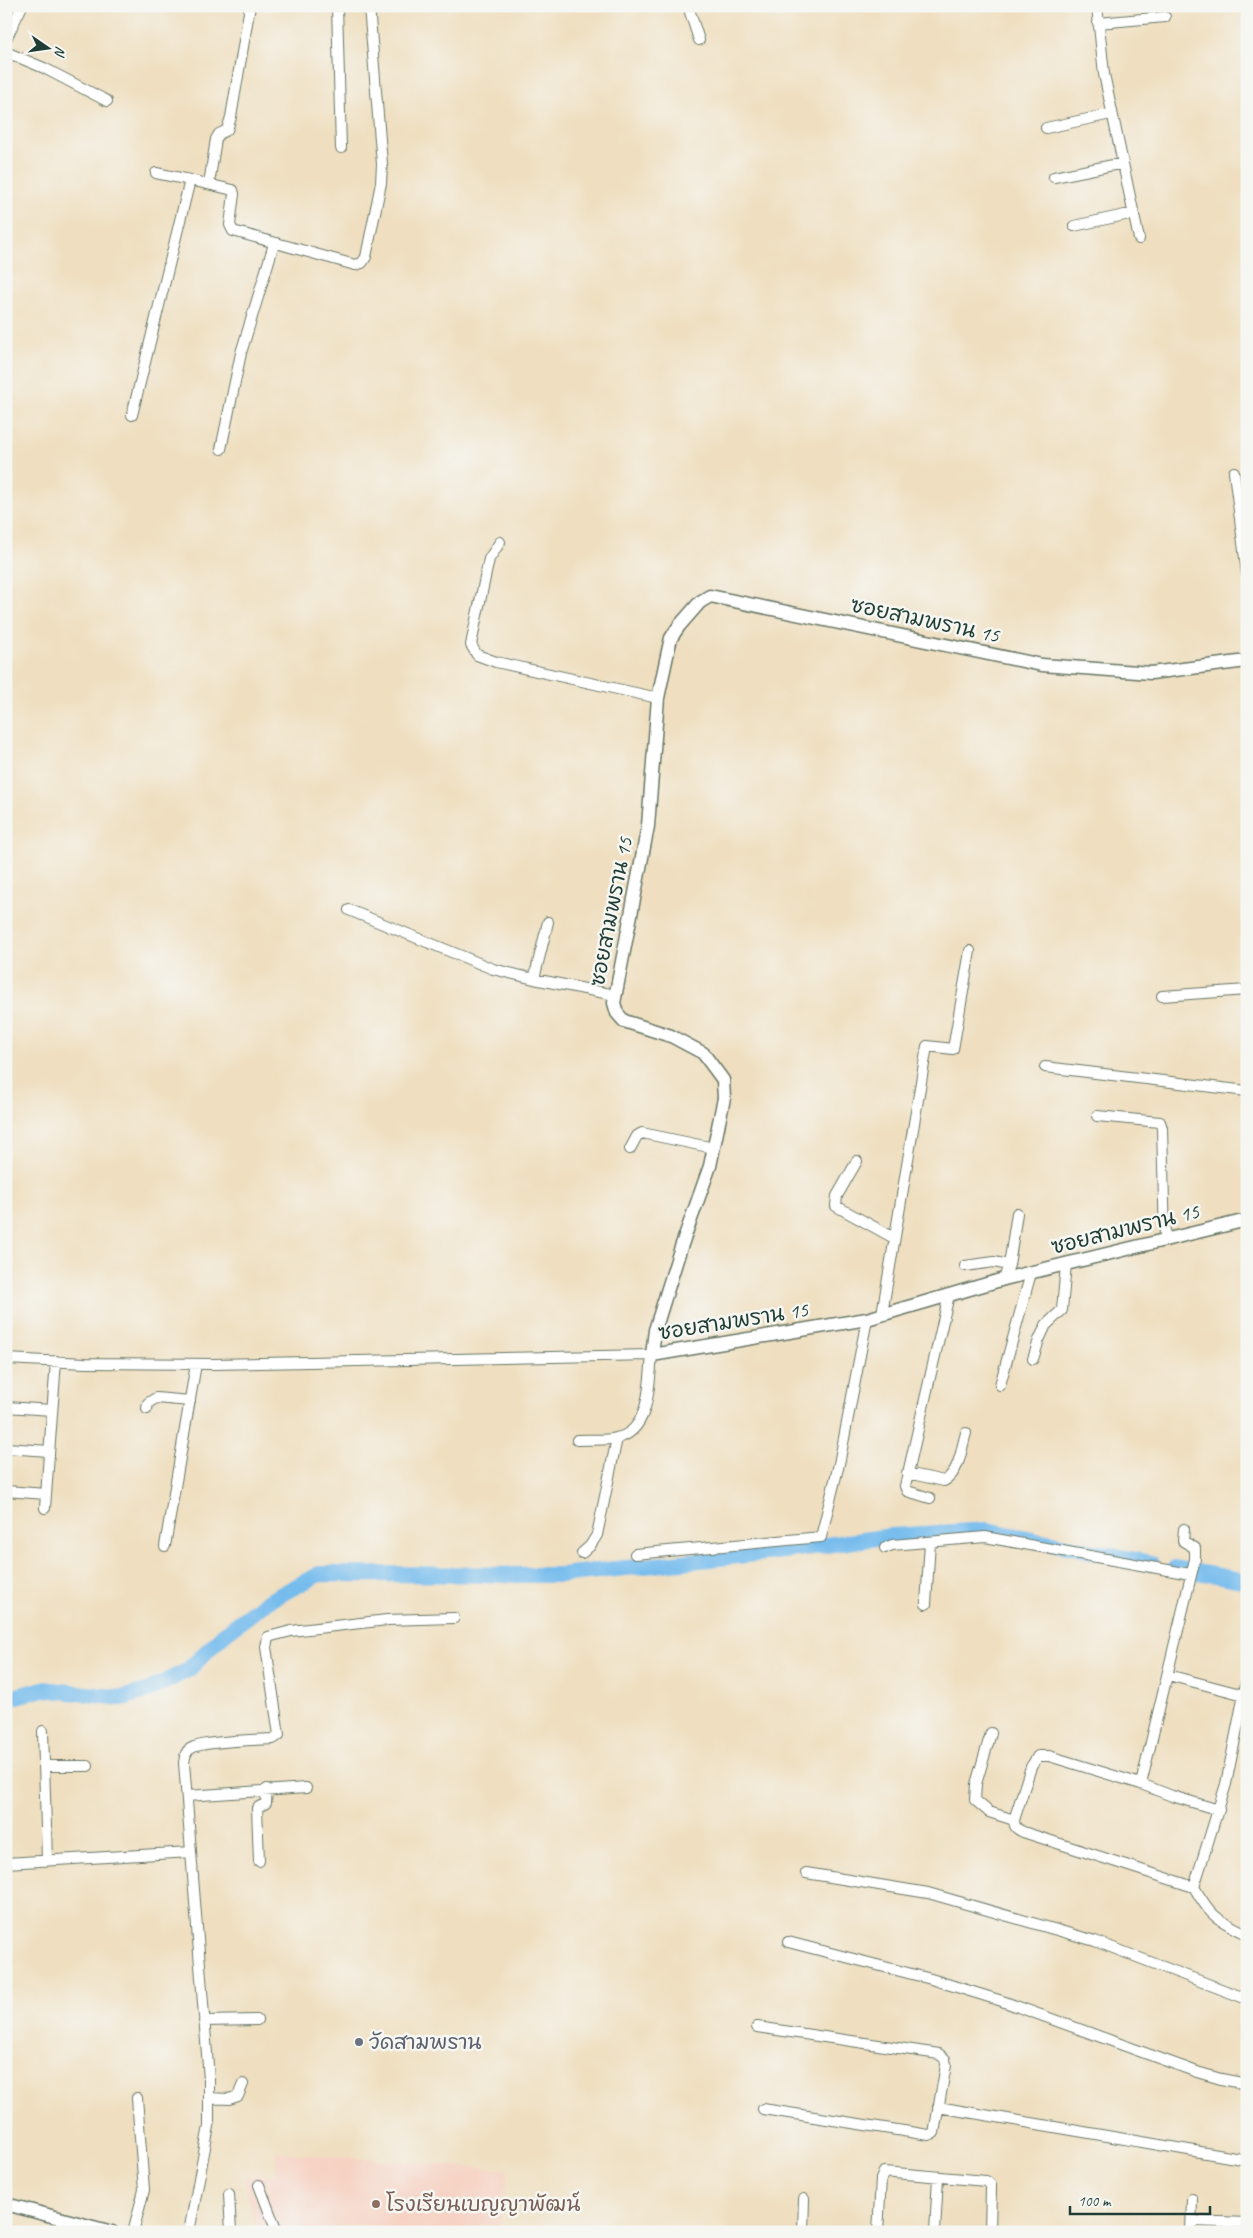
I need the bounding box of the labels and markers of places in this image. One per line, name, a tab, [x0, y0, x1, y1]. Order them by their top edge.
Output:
place label: วัดสามพราน	[369, 2029, 482, 2055]
marker: วัดสามพราน	[353, 2036, 365, 2048]
place label: โรงเรียนเบญญาพัฒน์	[386, 2191, 580, 2217]
marker: โรงเรียนเบญญาพัฒน์	[370, 2198, 382, 2210]

